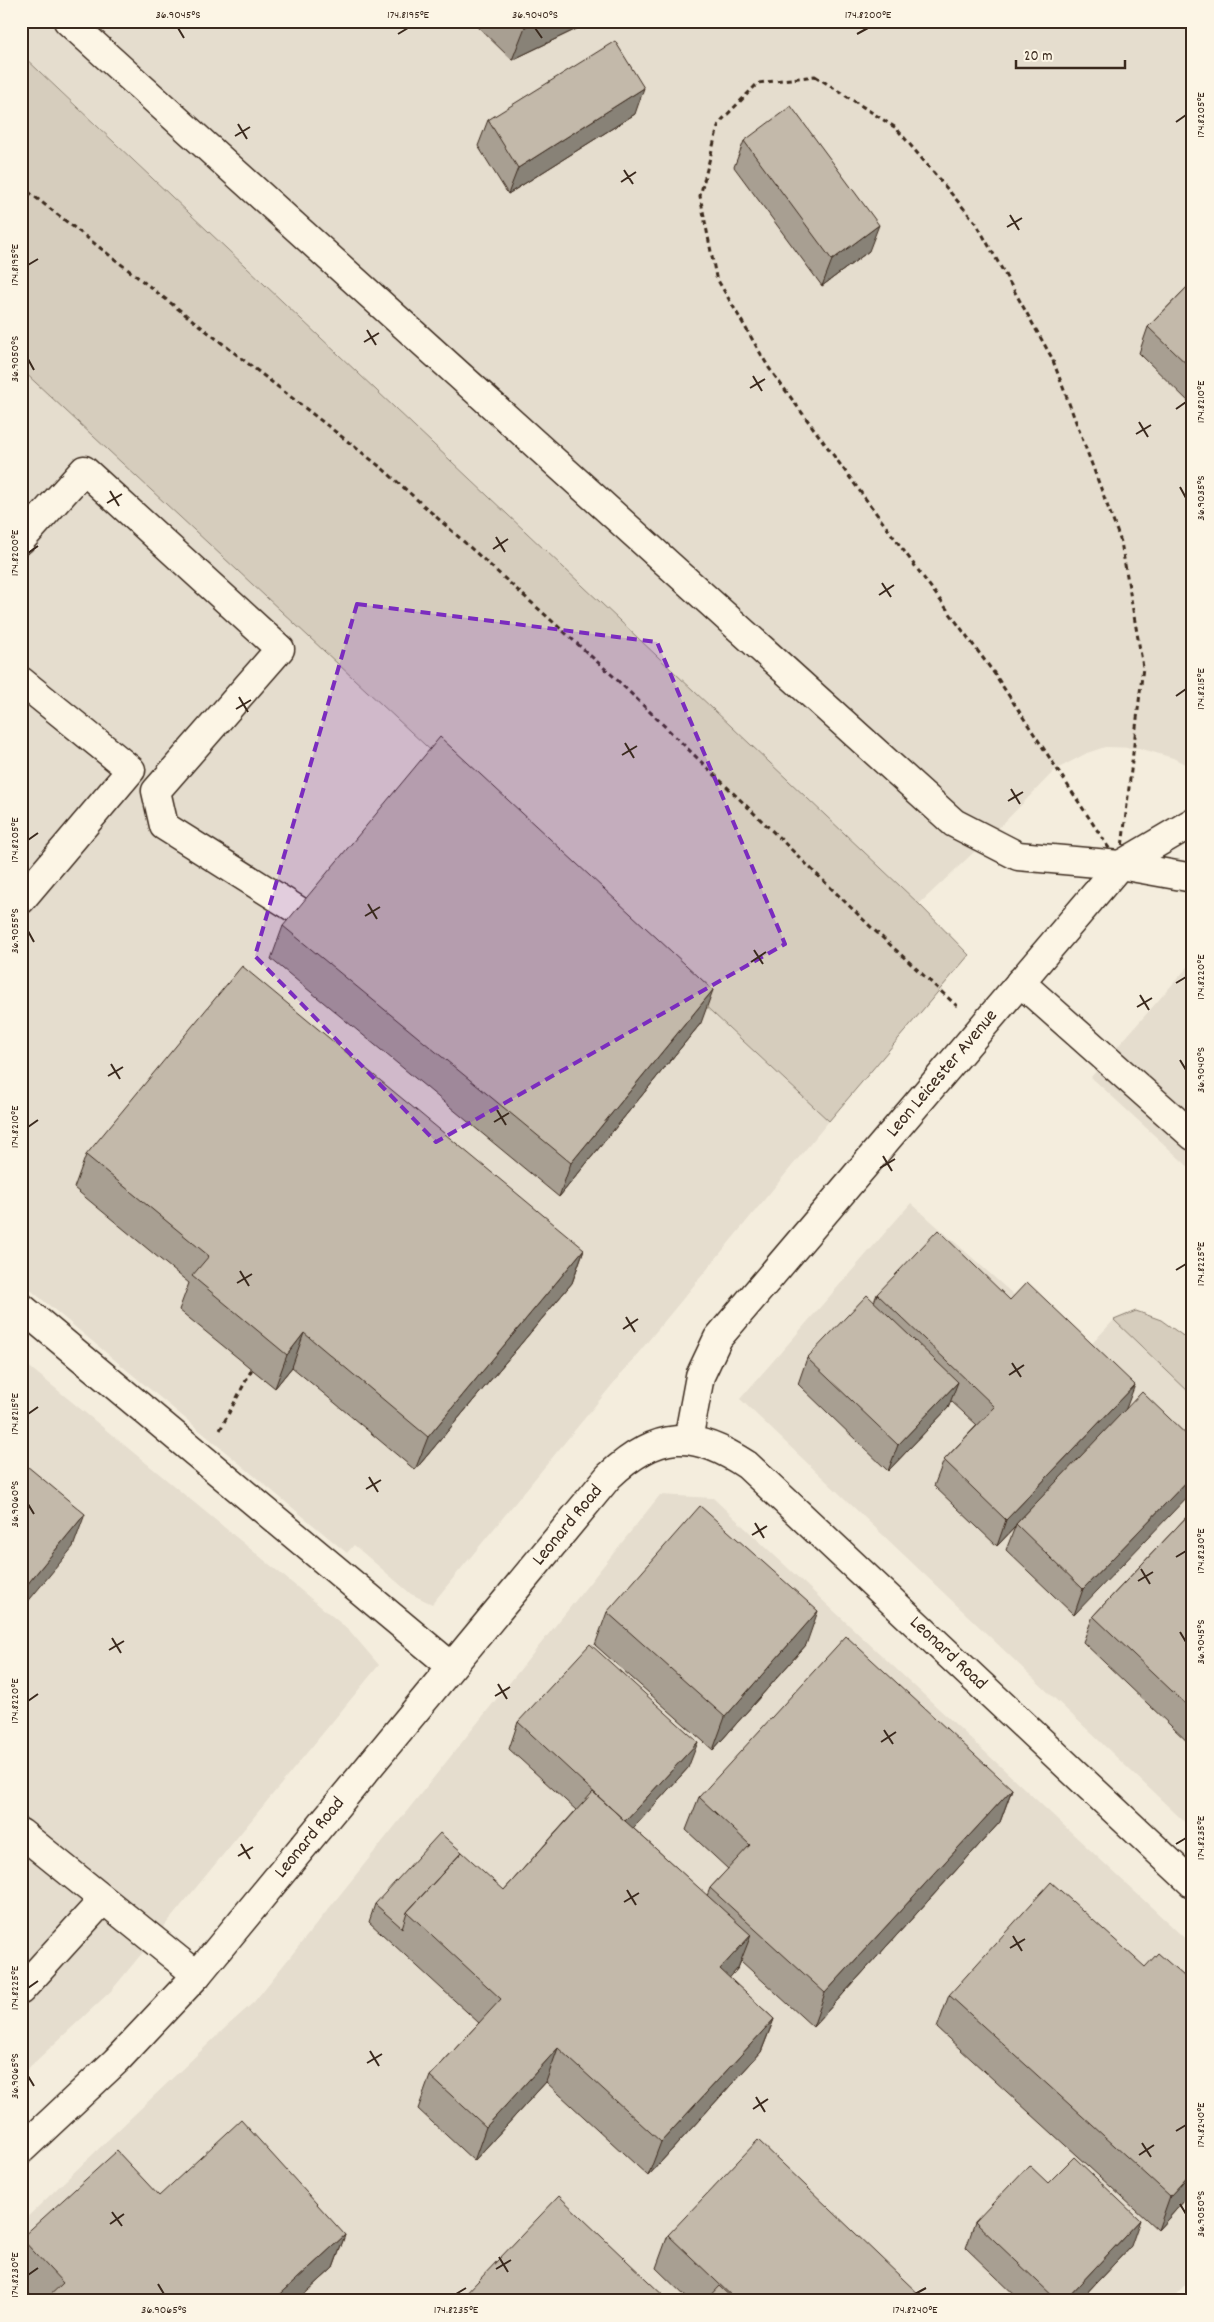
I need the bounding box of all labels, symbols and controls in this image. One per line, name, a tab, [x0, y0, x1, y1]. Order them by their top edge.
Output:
text: 36.9045°S	[156, 7, 200, 24]
text: 174.8195°E	[387, 7, 430, 24]
text: 36.9040°S	[512, 7, 558, 24]
text: 174.8200°E	[845, 7, 892, 24]
scale bar	[1016, 38, 1125, 70]
text: 20 m	[1024, 46, 1052, 68]
text: 174.8205°E	[1193, 92, 1210, 138]
text: 174.8195°E	[7, 243, 24, 286]
text: 36.9050°S	[7, 336, 24, 382]
text: 174.8210°E	[1193, 380, 1210, 423]
text: 36.9035°S	[1193, 475, 1210, 521]
text: 174.8200°E	[7, 529, 24, 576]
text: 174.8215°E	[1193, 668, 1210, 710]
text: 174.8205°E	[7, 817, 24, 863]
text: 36.9055°S	[7, 908, 24, 954]
text: 174.8220°E	[1193, 954, 1210, 1000]
street label: Leon Leicester Avenue	[880, 1004, 1005, 1144]
text: 36.9040°S	[1193, 1047, 1210, 1093]
text: 174.8210°E	[7, 1105, 24, 1148]
text: 174.8225°E	[1193, 1241, 1210, 1286]
text: 174.8215°E	[7, 1393, 24, 1435]
street label: Leonard Road	[526, 1479, 610, 1572]
text: 36.9060°S	[7, 1481, 24, 1527]
text: 174.8230°E	[1193, 1528, 1210, 1574]
street label: Leonard Road	[903, 1610, 993, 1697]
text: 36.9045°S	[1193, 1620, 1210, 1664]
text: 174.8220°E	[7, 1678, 24, 1724]
street label: Leonard Road	[268, 1792, 352, 1884]
text: 174.8235°E	[1193, 1815, 1210, 1860]
text: 174.8225°E	[7, 1965, 24, 2010]
text: 36.9065°S	[7, 2053, 24, 2099]
text: 174.8240°E	[1193, 2102, 1210, 2148]
text: 36.9050°S	[1193, 2191, 1210, 2237]
text: 174.8230°E	[7, 2252, 24, 2298]
text: 36.9065°S	[141, 2302, 187, 2319]
text: 174.8235°E	[434, 2302, 479, 2319]
text: 174.8240°E	[892, 2302, 938, 2319]

